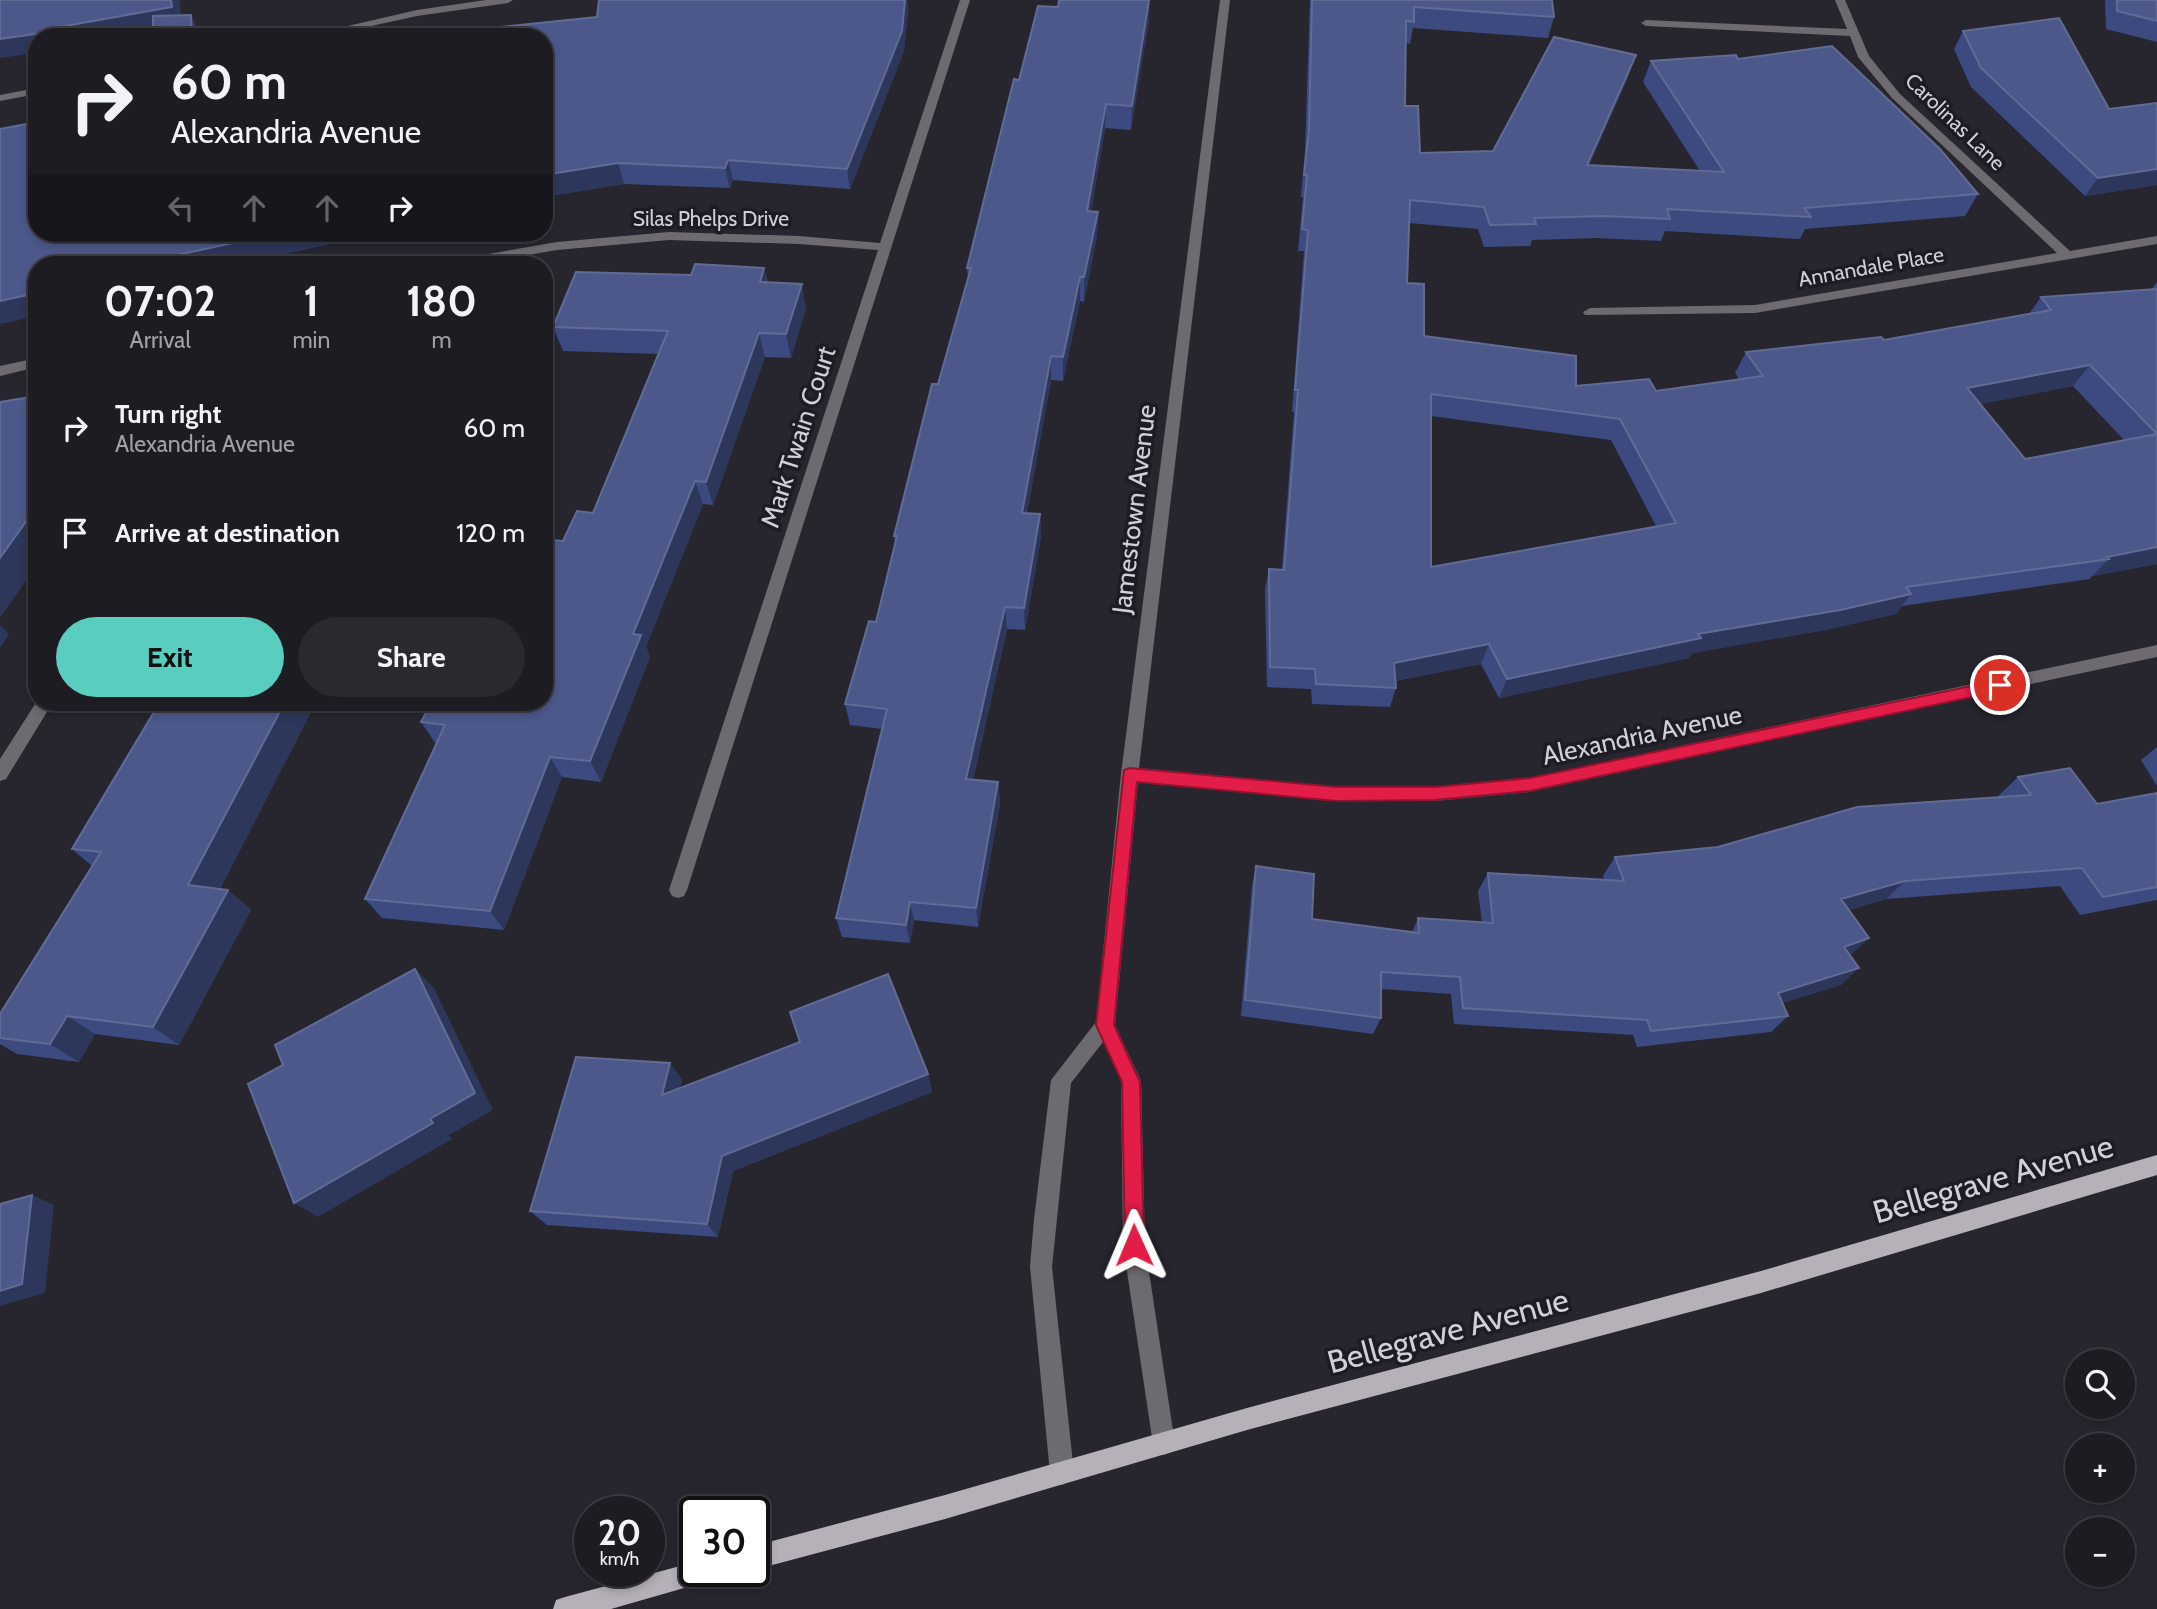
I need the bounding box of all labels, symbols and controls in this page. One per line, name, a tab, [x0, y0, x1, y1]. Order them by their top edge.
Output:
text: 60 m	[171, 52, 287, 111]
icon: right	[56, 56, 147, 147]
street label: Carolinas Lane	[1900, 68, 2010, 175]
text: Alexandria Avenue	[171, 112, 421, 151]
icon: left	[162, 189, 200, 227]
icon: ahead	[235, 189, 273, 227]
icon: ahead	[308, 189, 346, 227]
icon: right	[381, 189, 419, 227]
street label: Silas Phelps Drive	[633, 206, 789, 231]
street label: Annandale Place	[1796, 241, 1946, 292]
text: 07:02	[104, 275, 216, 327]
text: 1	[304, 275, 319, 327]
text: 180	[406, 275, 477, 327]
text: Arrival	[130, 326, 191, 354]
text: min	[292, 326, 330, 354]
text: m	[432, 326, 452, 354]
street label: Mark Twain Court	[754, 342, 842, 532]
text: Turn right	[115, 398, 221, 430]
street label: Jamestown Avenue	[1105, 403, 1163, 616]
icon: right	[56, 409, 94, 447]
text: 60 m	[463, 412, 525, 444]
text: Alexandria Avenue	[115, 430, 295, 458]
icon: arrive	[56, 514, 94, 552]
text: Arrive at destination	[115, 517, 340, 549]
text: 120 m	[456, 517, 525, 549]
button: Exit	[56, 617, 284, 697]
button: Share	[298, 617, 525, 697]
pin	[1970, 655, 2030, 715]
icon: arrive	[1981, 666, 2019, 704]
street label: Alexandria Avenue	[1539, 698, 1745, 772]
street label: Bellegrave Avenue	[1868, 1126, 2117, 1231]
position arrow	[1097, 1208, 1171, 1282]
street label: Bellegrave Avenue	[1323, 1280, 1573, 1381]
map controls	[2065, 1349, 2135, 1587]
button: search	[2065, 1349, 2135, 1419]
button: +	[2065, 1433, 2135, 1503]
speed limit sign: 30	[679, 1496, 770, 1587]
text: 20	[598, 1511, 641, 1554]
button: −	[2065, 1517, 2135, 1587]
text: km/h	[600, 1548, 639, 1570]

